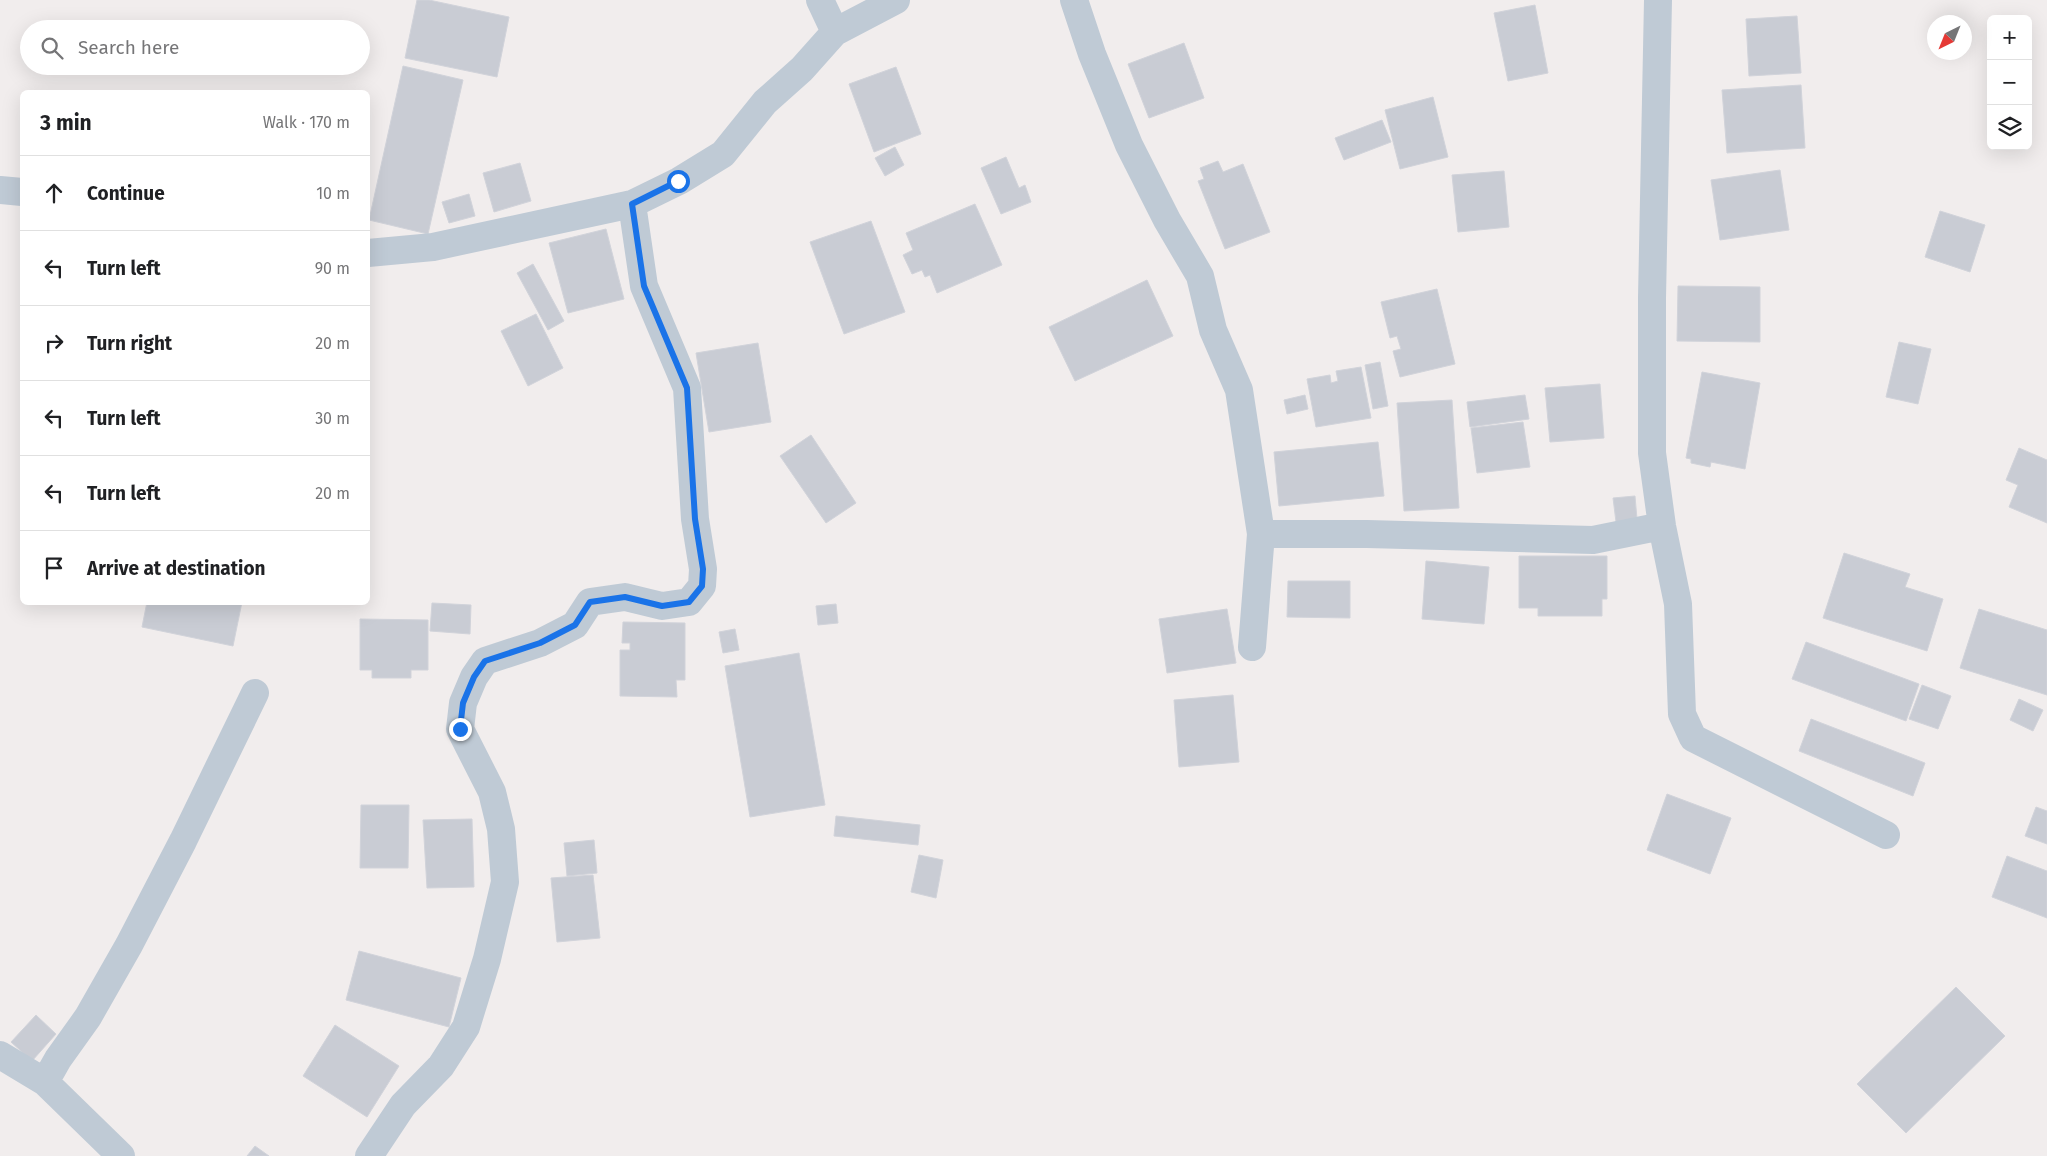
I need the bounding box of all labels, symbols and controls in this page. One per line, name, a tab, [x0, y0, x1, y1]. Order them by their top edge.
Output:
north arrow	[1927, 15, 1972, 60]
map controls	[1987, 15, 2032, 150]
button: +	[1987, 15, 2032, 60]
search box	[20, 20, 370, 75]
icon: search	[38, 34, 66, 62]
text: Search here	[78, 36, 179, 59]
button: −	[1987, 60, 2032, 105]
button: layers	[1987, 105, 2032, 150]
text: 3 min	[40, 110, 92, 136]
text: Walk · 170 m	[263, 113, 350, 132]
route start	[667, 170, 690, 193]
icon: ahead	[40, 179, 68, 207]
text: Continue	[87, 182, 165, 205]
text: 10 m	[316, 184, 350, 203]
icon: left	[40, 254, 68, 282]
text: Turn left	[87, 257, 161, 280]
text: 90 m	[315, 259, 350, 278]
icon: right	[40, 329, 68, 357]
text: Turn right	[87, 332, 172, 355]
text: 20 m	[315, 334, 350, 353]
icon: left	[40, 404, 68, 432]
text: Turn left	[87, 407, 161, 430]
text: 30 m	[315, 409, 350, 428]
icon: left	[40, 479, 68, 507]
text: Turn left	[87, 482, 161, 505]
text: 20 m	[315, 484, 350, 503]
icon: arrive	[40, 554, 68, 582]
text: Arrive at destination	[87, 557, 266, 580]
route end	[449, 718, 472, 741]

